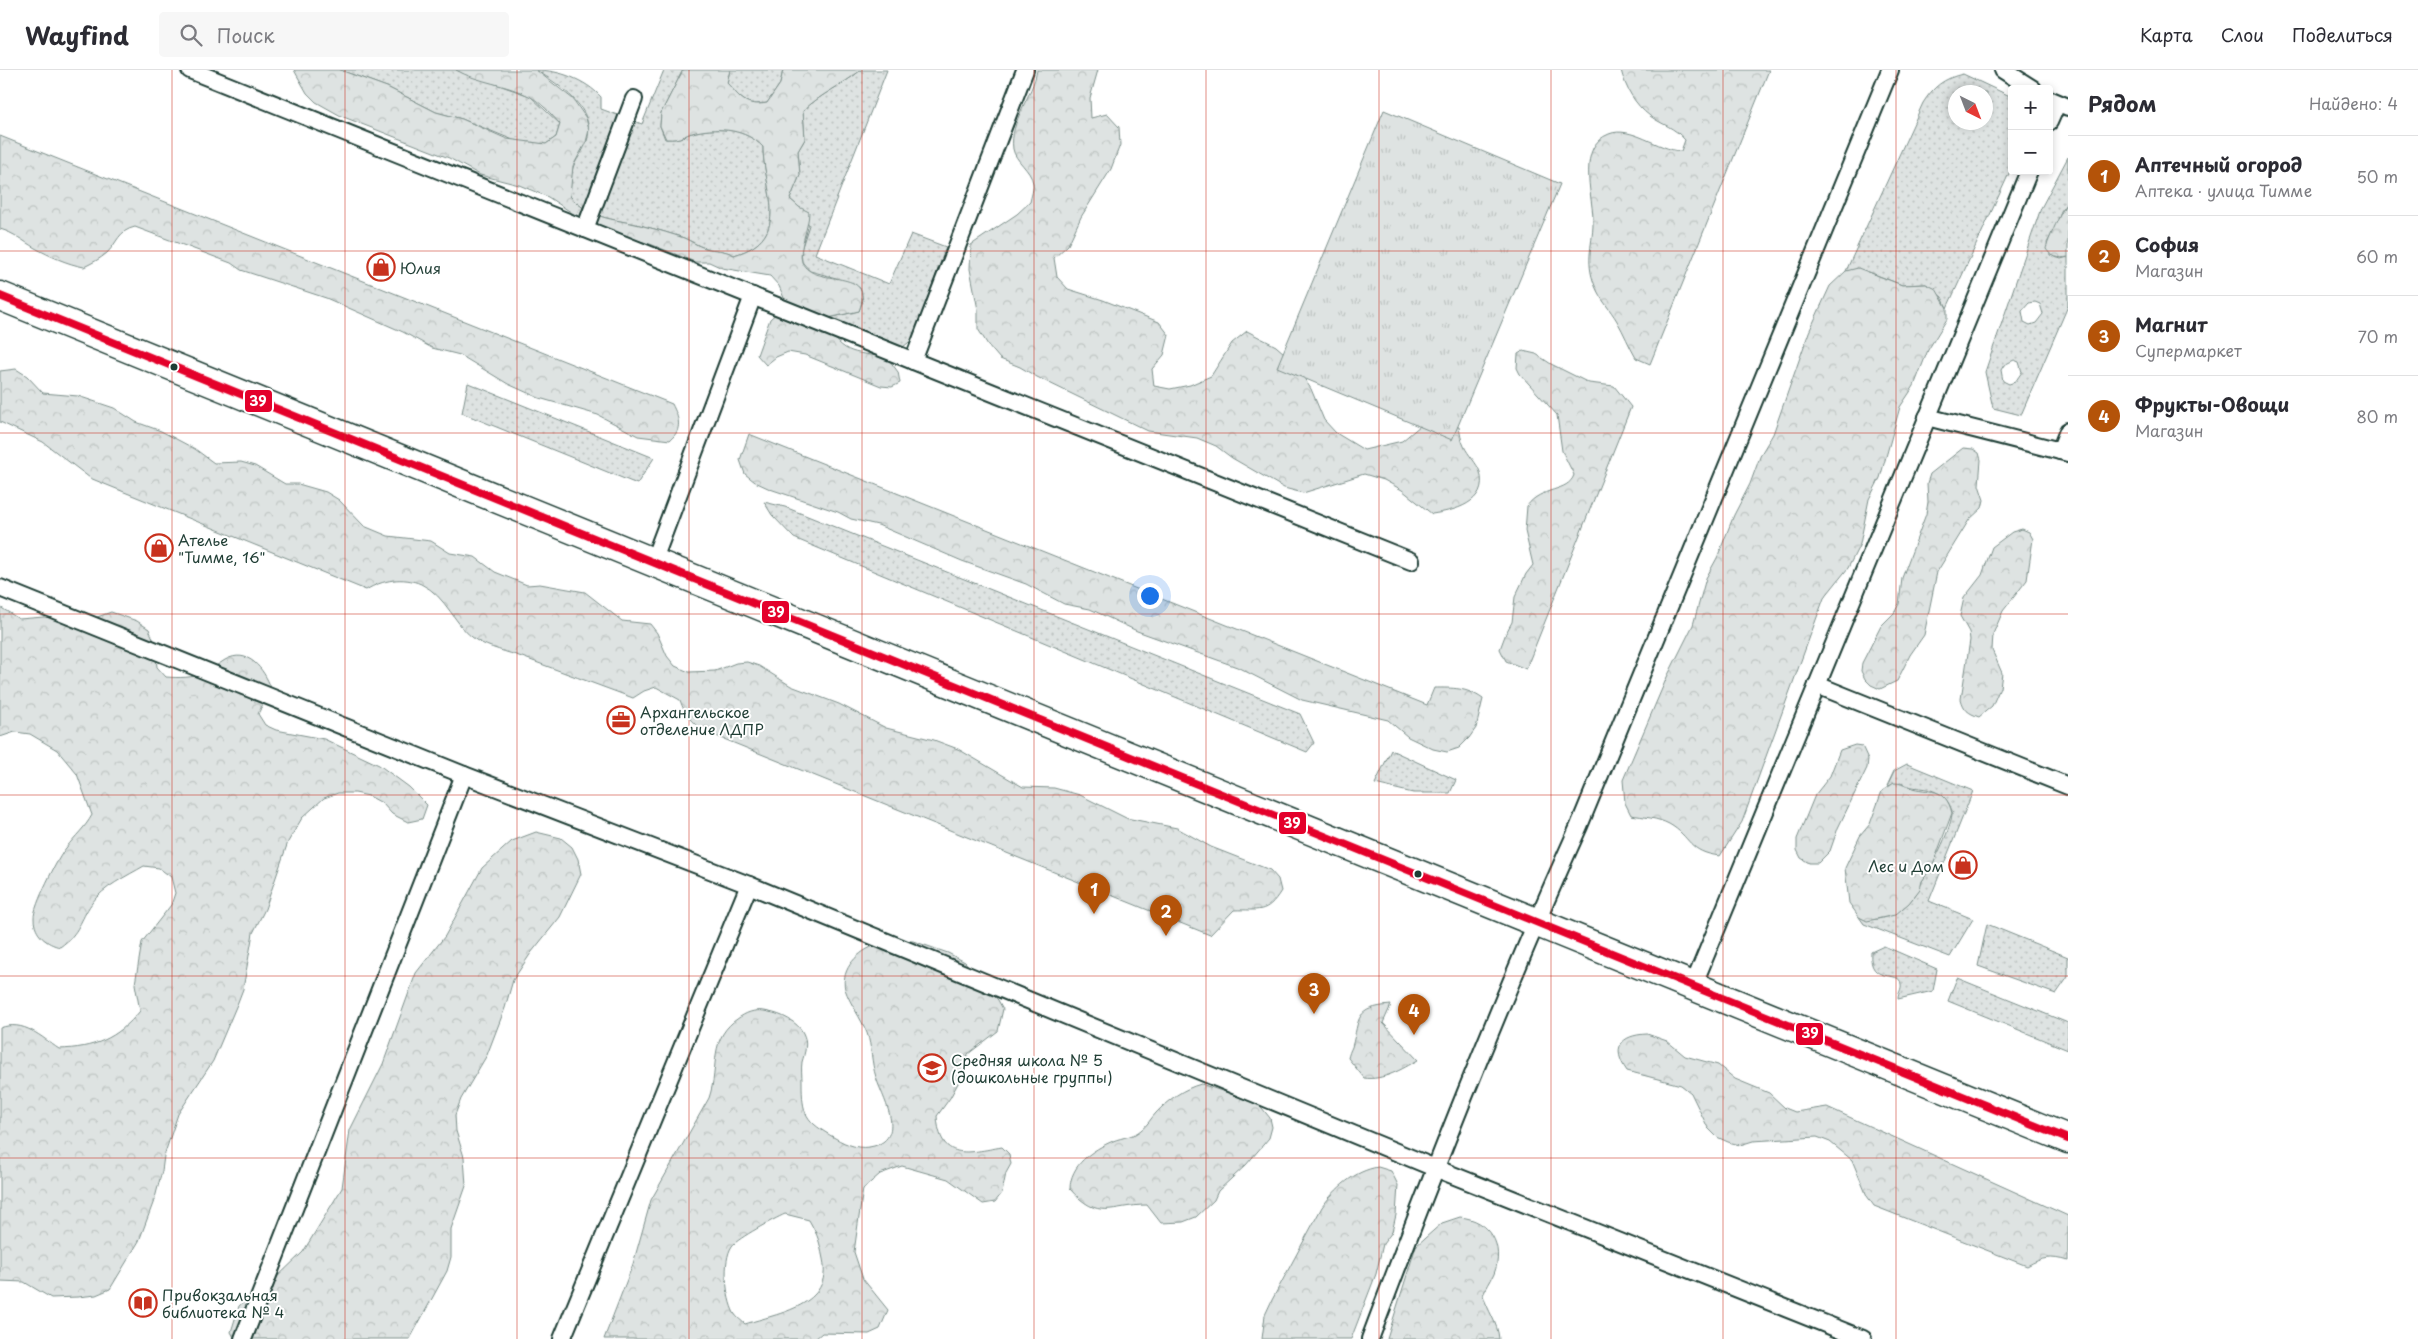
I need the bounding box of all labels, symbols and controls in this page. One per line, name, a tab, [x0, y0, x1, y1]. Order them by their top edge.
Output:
search box	[159, 12, 509, 57]
text: Wayfind	[25, 17, 129, 53]
icon: search	[177, 21, 205, 49]
text: Поиск	[217, 21, 275, 49]
text: Карта	[2140, 21, 2193, 48]
text: Слои	[2221, 21, 2264, 48]
text: Поделиться	[2292, 21, 2393, 48]
north arrow	[1948, 85, 1993, 130]
map controls	[2008, 85, 2053, 175]
button: +	[2008, 85, 2053, 130]
text: Рядом	[2088, 87, 2156, 119]
text: Найдено: 4	[2309, 91, 2398, 115]
button: −	[2008, 130, 2053, 175]
text: Аптечный огород	[2135, 150, 2302, 178]
text: 1	[2100, 164, 2108, 188]
text: 50 m	[2357, 164, 2398, 188]
text: Аптека · улица Тимме	[2135, 178, 2312, 202]
text: София	[2135, 230, 2199, 258]
text: 2	[2098, 244, 2110, 268]
text: 60 m	[2356, 244, 2398, 268]
shop icon: Юлия	[366, 252, 396, 282]
place label: Юлия	[400, 256, 441, 279]
text: Магазин	[2135, 258, 2204, 282]
text: Магнит	[2135, 310, 2207, 338]
text: 3	[2099, 324, 2109, 348]
text: 70 m	[2358, 324, 2398, 348]
text: Супермаркет	[2135, 338, 2242, 362]
unlabelled marker	[169, 362, 179, 372]
line badge: 39	[244, 389, 273, 413]
text: 39	[249, 390, 267, 411]
text: Фрукты-Овощи	[2135, 390, 2290, 418]
text: 4	[2099, 404, 2109, 428]
text: 80 m	[2356, 404, 2398, 428]
text: Магазин	[2135, 418, 2204, 442]
place label: Ателье "Тимме, 16"	[178, 528, 266, 568]
shop icon: Ателье "Тимме, 16"	[144, 533, 174, 563]
your location	[1137, 583, 1163, 609]
line badge: 39	[761, 600, 790, 624]
text: 39	[767, 601, 785, 622]
place label: Архангельское отделение ЛДПР	[640, 700, 764, 740]
office icon: Архангельское отделение ЛДПР	[606, 705, 636, 735]
line badge: 39	[1278, 811, 1307, 835]
text: 39	[1283, 812, 1301, 833]
shop icon: Лес и Дом	[1948, 850, 1978, 880]
place label: Лес и Дом	[1868, 854, 1944, 877]
unlabelled marker	[1413, 869, 1423, 879]
pin: 1	[1078, 873, 1110, 914]
pin: 2	[1150, 895, 1182, 936]
pin: 3	[1298, 973, 1330, 1014]
pin: 4	[1398, 994, 1430, 1035]
line badge: 39	[1795, 1022, 1824, 1046]
text: 39	[1801, 1022, 1819, 1043]
place label: Средняя школа № 5 (дошкольные группы)	[951, 1048, 1113, 1088]
school or university icon: Средняя школа № 5 (дошкольные группы)	[917, 1053, 947, 1083]
place label: Привокзальная библиотека № 4	[162, 1283, 285, 1323]
library icon: Привокзальная библиотека № 4	[128, 1288, 158, 1318]

